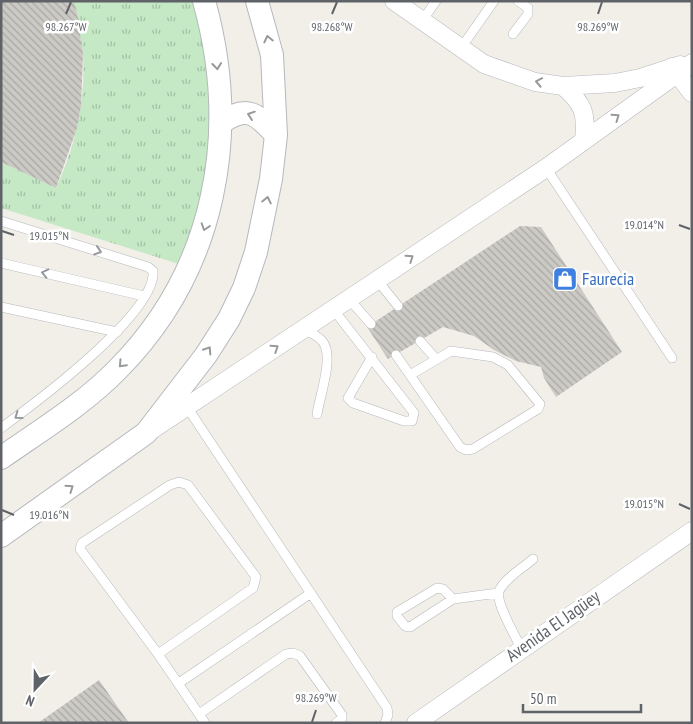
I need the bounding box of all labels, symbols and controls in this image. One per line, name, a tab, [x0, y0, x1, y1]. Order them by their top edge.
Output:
text: 98.267°W	[45, 19, 87, 34]
text: 98.268°W	[311, 19, 353, 34]
text: 98.269°W	[577, 19, 619, 34]
one-way arrow	[263, 35, 274, 44]
one-way arrow	[211, 62, 222, 70]
one-way arrow	[535, 77, 543, 87]
one-way arrow	[247, 111, 255, 121]
one-way arrow	[610, 114, 620, 123]
one-way arrow	[261, 196, 271, 205]
text: 19.014°N	[624, 217, 664, 232]
one-way arrow	[201, 222, 211, 230]
text: 19.015°N	[29, 228, 69, 243]
one-way arrow	[93, 245, 101, 255]
one-way arrow	[404, 255, 414, 264]
shop icon: Faurecia	[552, 266, 578, 292]
place label: Faurecia	[582, 267, 634, 290]
one-way arrow	[40, 268, 49, 279]
one-way arrow	[269, 345, 279, 354]
one-way arrow	[202, 347, 212, 356]
one-way arrow	[119, 359, 128, 368]
one-way arrow	[14, 410, 24, 419]
one-way arrow	[64, 484, 73, 494]
text: 19.015°N	[624, 496, 664, 511]
text: 19.016°N	[29, 507, 69, 522]
street label: Avenida El Jagüey	[501, 585, 604, 666]
north arrow	[10, 664, 60, 714]
scale bar	[523, 682, 640, 714]
text: 50 m	[530, 689, 556, 708]
text: 98.269°W	[295, 690, 337, 705]
text: N	[23, 691, 37, 711]

